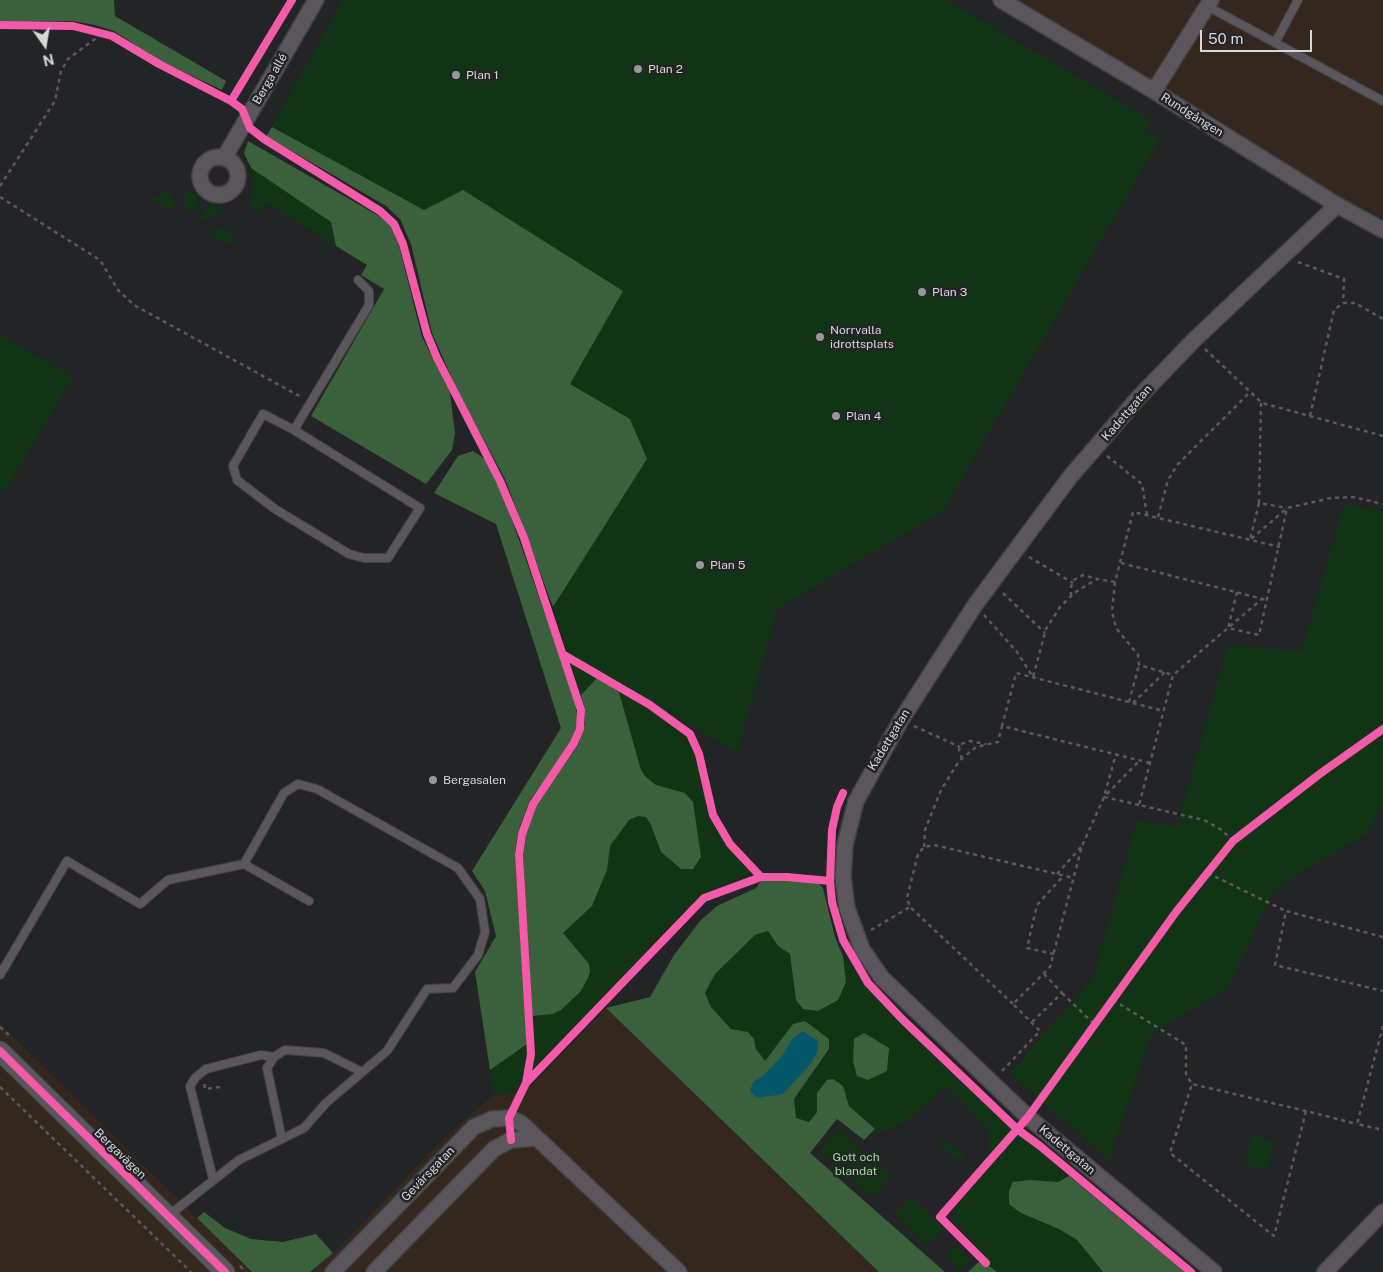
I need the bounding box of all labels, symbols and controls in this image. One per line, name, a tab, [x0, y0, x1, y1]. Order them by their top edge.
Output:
north arrow	[20, 20, 70, 70]
scale bar	[1203, 20, 1316, 52]
text: 50 m	[1208, 30, 1243, 47]
text: N	[41, 51, 56, 69]
street label: Berga allé	[250, 51, 290, 107]
place label: Plan 2	[648, 62, 683, 76]
marker: Plan 2	[632, 63, 644, 75]
place label: Plan 1	[466, 68, 499, 82]
marker: Plan 1	[450, 69, 462, 81]
street label: Rundgången	[1158, 90, 1226, 140]
place label: Plan 3	[932, 285, 967, 299]
marker: Plan 3	[916, 286, 928, 298]
place label: Norrvalla idrottsplats	[830, 323, 894, 351]
marker: Norrvalla idrottsplats	[814, 331, 826, 343]
street label: Kadettgatan	[1099, 382, 1155, 444]
place label: Plan 4	[846, 409, 881, 423]
marker: Plan 4	[830, 410, 842, 422]
place label: Plan 5	[710, 558, 745, 572]
marker: Plan 5	[694, 559, 706, 571]
street label: Kadettgatan	[865, 707, 913, 773]
place label: Bergasalen	[443, 773, 506, 787]
marker: Bergasalen	[427, 774, 439, 786]
street label: Kadettgatan	[1036, 1122, 1098, 1178]
street label: Bergavägen	[91, 1126, 149, 1182]
street label: Gevärsgatan	[398, 1144, 458, 1204]
park label: Gott och blandat	[832, 1150, 880, 1178]

